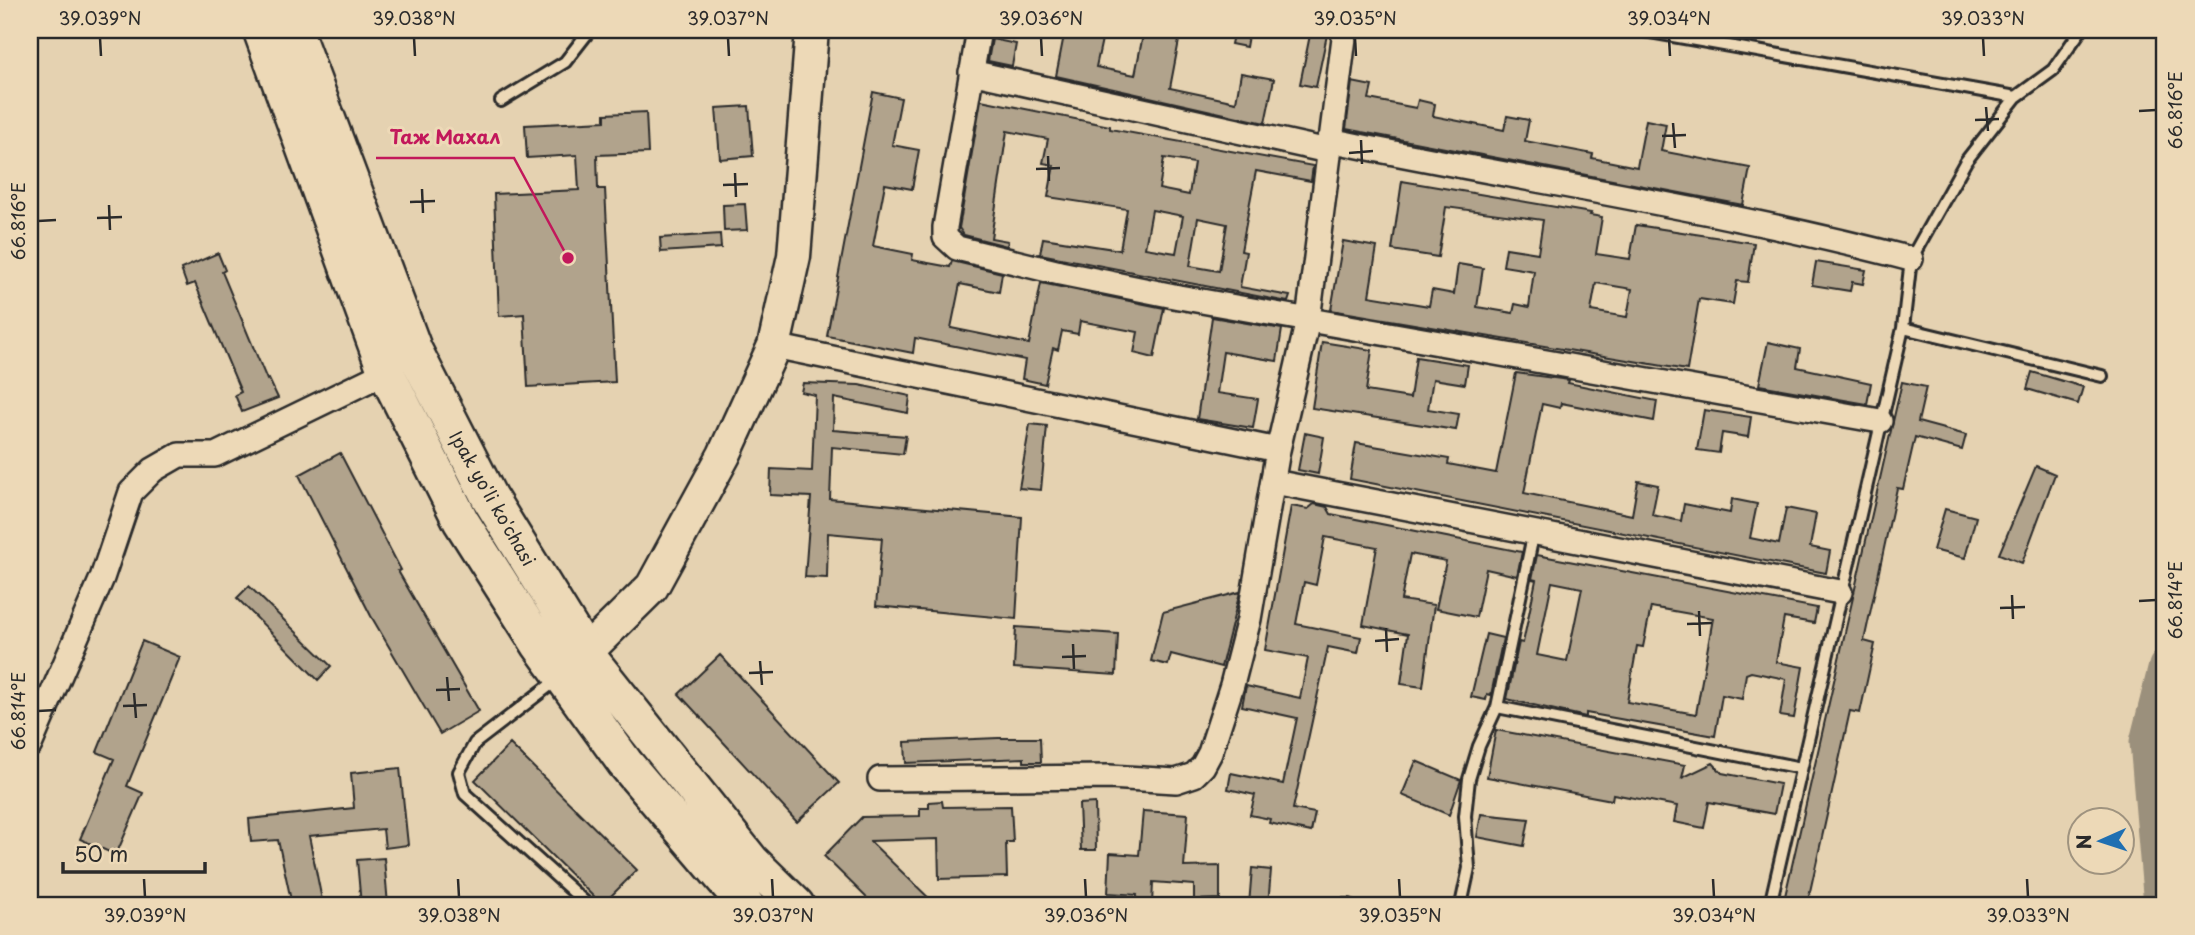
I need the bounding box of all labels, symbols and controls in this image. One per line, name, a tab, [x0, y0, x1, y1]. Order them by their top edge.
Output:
text: 39.039°N	[59, 4, 141, 31]
text: 39.038°N	[372, 4, 456, 31]
text: 39.037°N	[687, 4, 769, 31]
text: 39.036°N	[999, 4, 1083, 31]
text: 39.035°N	[1313, 4, 1397, 31]
text: 39.034°N	[1627, 4, 1711, 31]
text: 39.033°N	[1941, 4, 2025, 31]
text: 66.816°E	[2161, 71, 2188, 149]
callout: Таж Махал	[376, 118, 514, 158]
text: Таж Махал	[390, 122, 501, 150]
text: 66.816°E	[4, 182, 31, 260]
street label: Ipak yo'li ko'chasi	[443, 425, 543, 571]
text: 66.814°E	[2161, 561, 2188, 639]
text: 66.814°E	[4, 672, 31, 750]
north arrow	[2066, 806, 2136, 876]
scale bar	[63, 830, 205, 874]
text: N	[2069, 834, 2097, 850]
text: 50 m	[74, 837, 128, 869]
text: 39.039°N	[104, 901, 186, 928]
text: 39.038°N	[417, 901, 501, 928]
text: 39.037°N	[732, 901, 814, 928]
text: 39.036°N	[1044, 901, 1128, 928]
text: 39.035°N	[1358, 901, 1442, 928]
text: 39.034°N	[1672, 901, 1756, 928]
text: 39.033°N	[1986, 901, 2070, 928]

